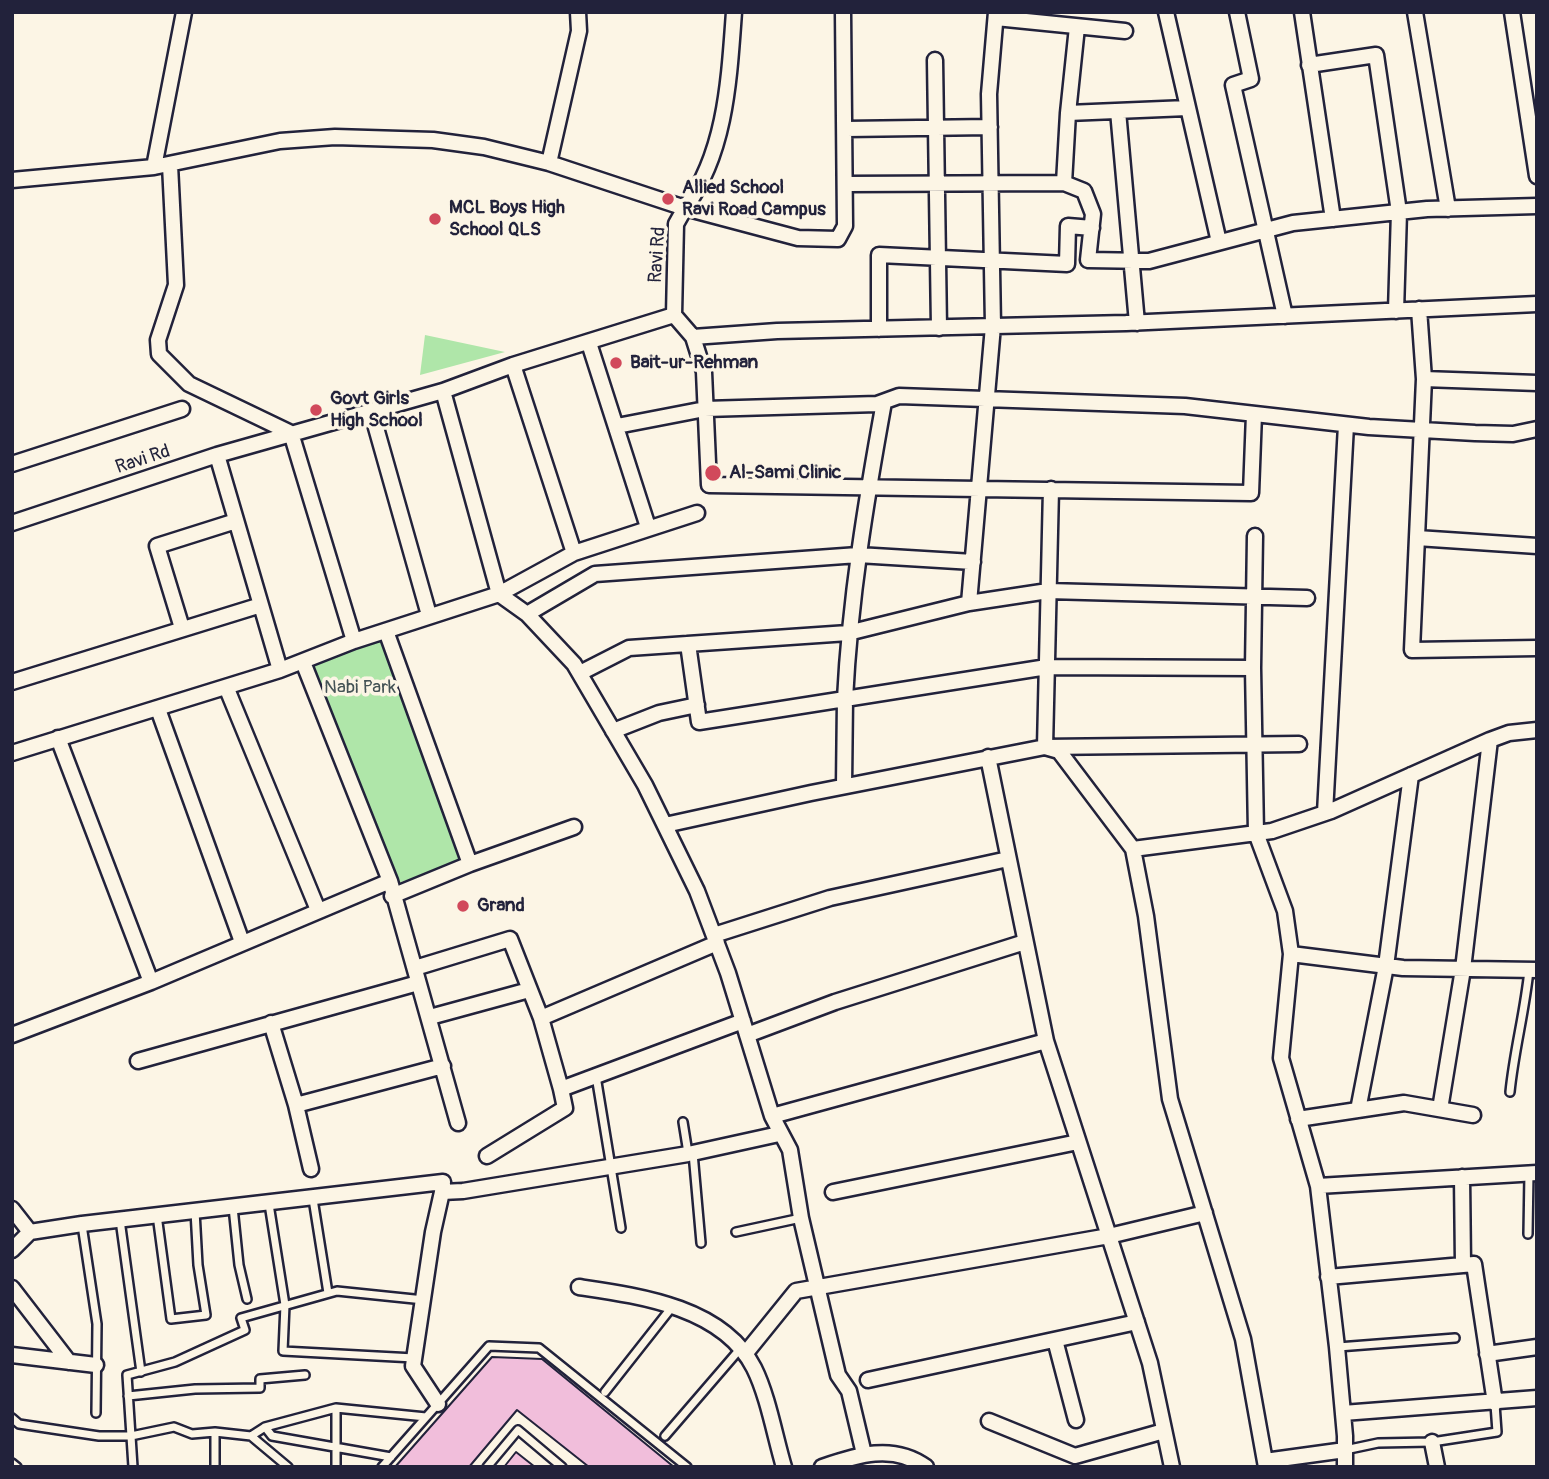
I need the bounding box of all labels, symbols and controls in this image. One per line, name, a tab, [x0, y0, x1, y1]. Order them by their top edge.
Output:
place label: Allied School Ravi Road Campus	[682, 177, 826, 221]
marker: Allied School Ravi Road Campus	[660, 191, 676, 207]
place label: MCL Boys High School QLS	[449, 197, 565, 241]
marker: MCL Boys High School QLS	[427, 211, 443, 227]
street label: Ravi Rd	[645, 226, 671, 284]
place label: Bait-ur-Rehman	[630, 352, 758, 374]
marker: Bait-ur-Rehman	[608, 355, 624, 371]
place label: Govt Girls High School	[330, 388, 423, 432]
marker: Govt Girls High School	[308, 402, 324, 418]
street label: Ravi Rd	[113, 440, 173, 480]
place label: Al-Sami Clinic	[729, 462, 841, 484]
marker: Al-Sami Clinic	[703, 463, 723, 483]
park label: Nabi Park	[324, 677, 396, 699]
place label: Grand	[477, 895, 525, 917]
marker: Grand	[455, 898, 471, 914]

